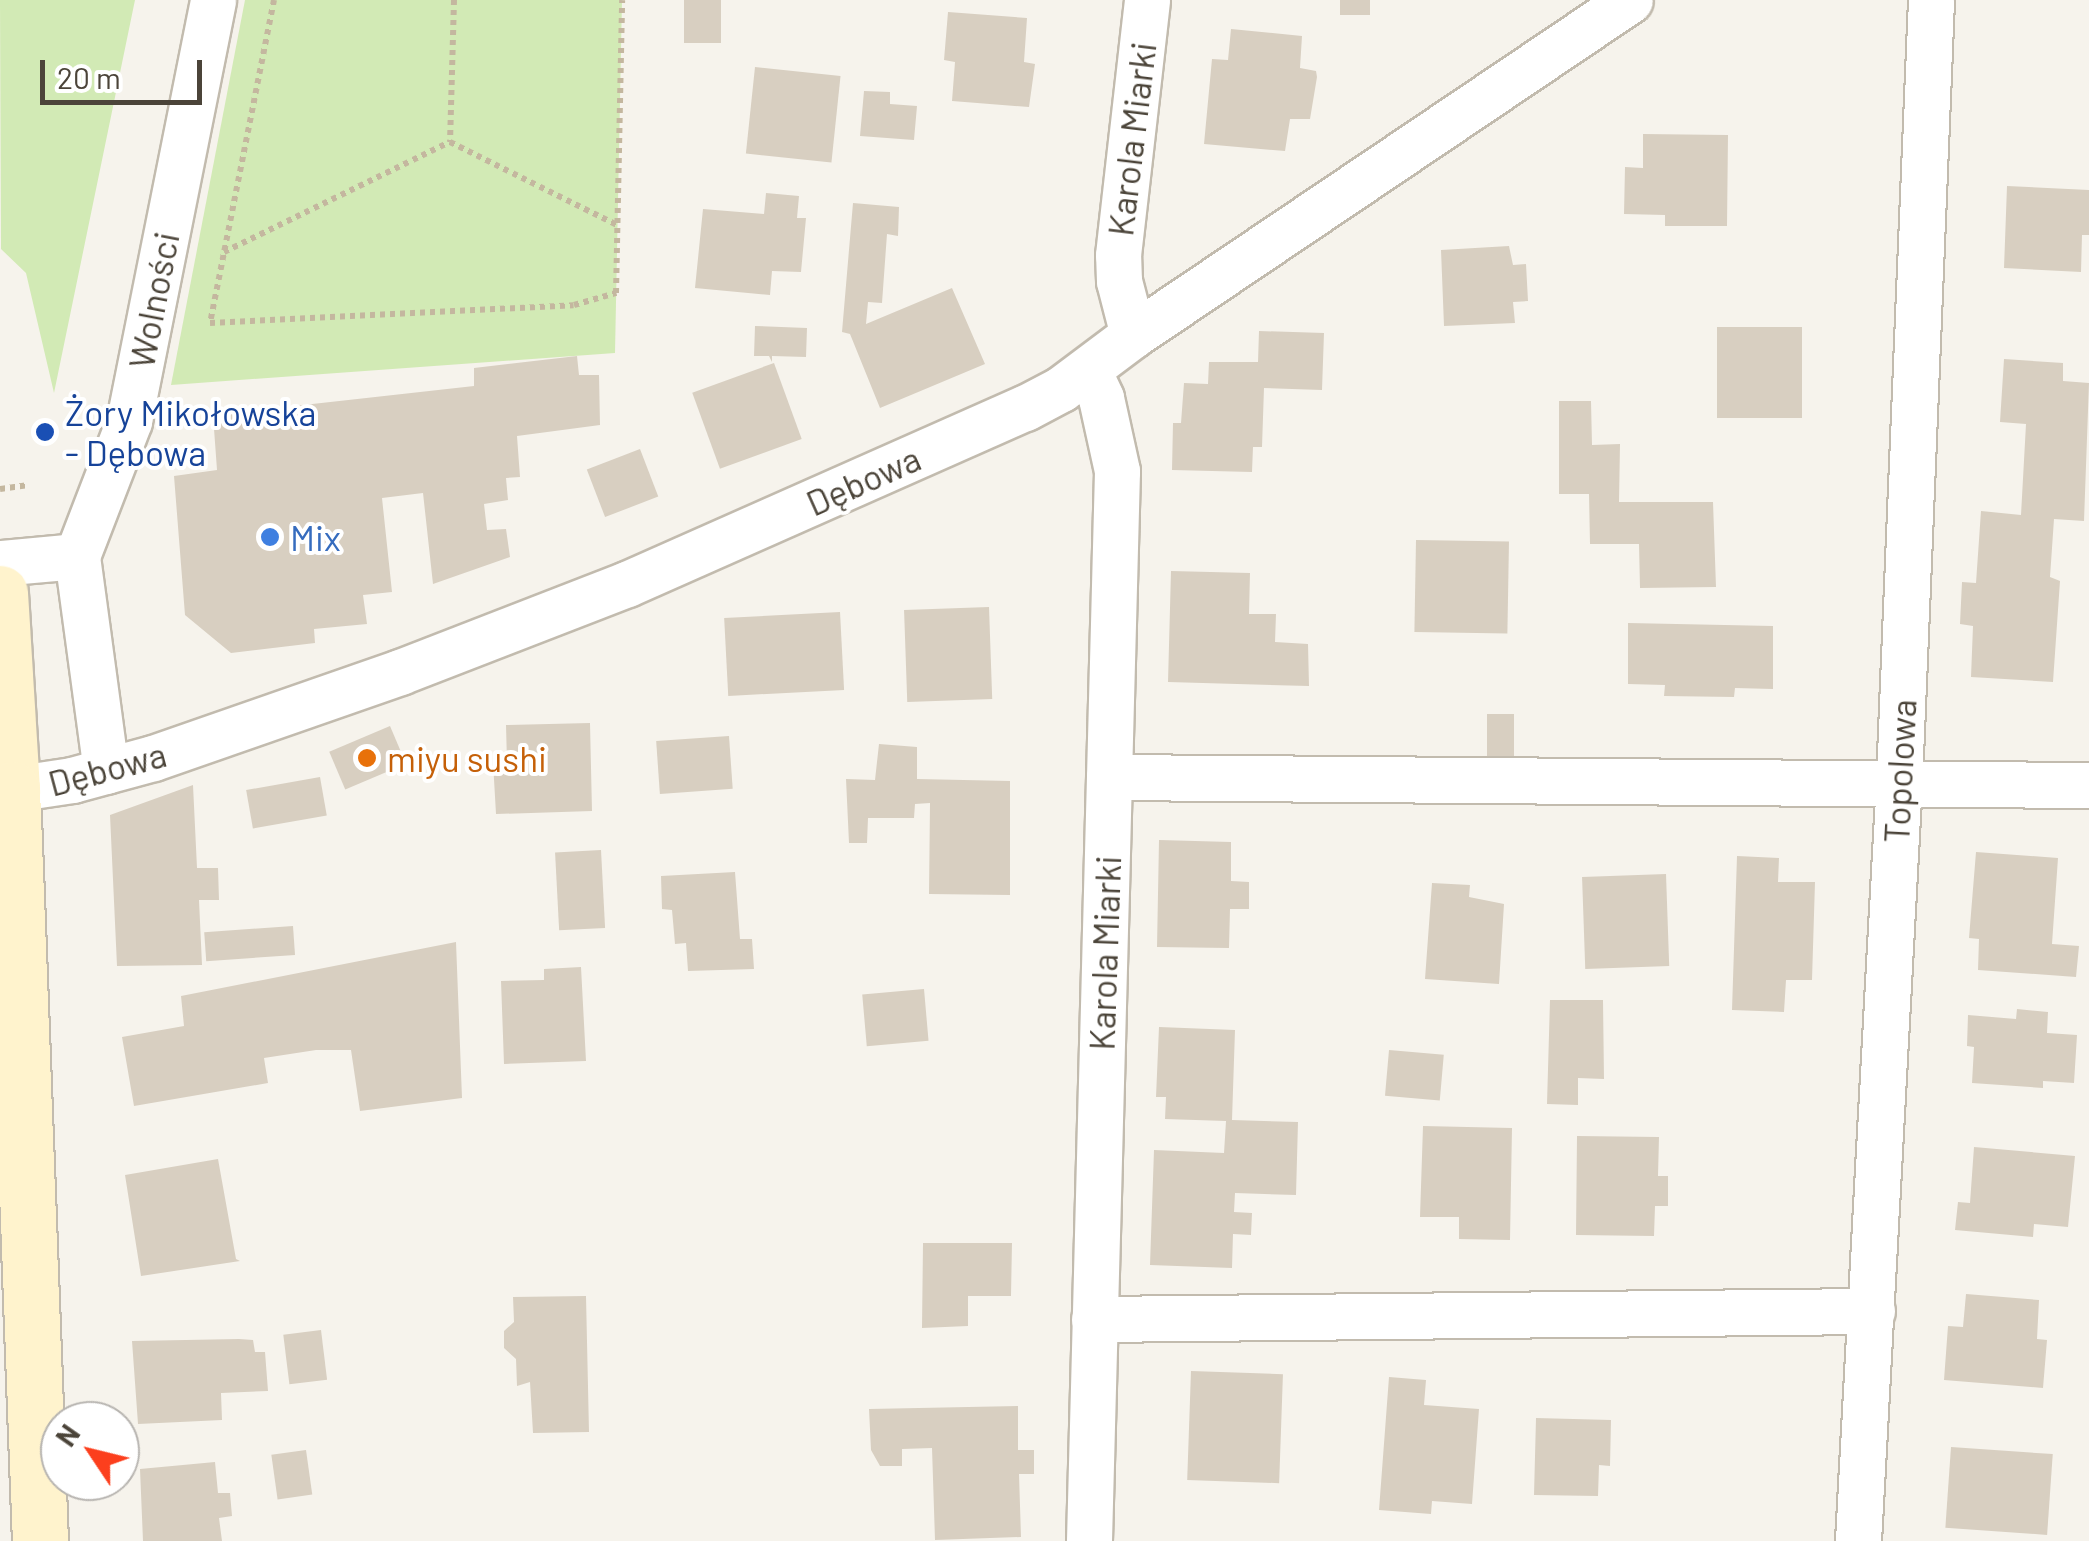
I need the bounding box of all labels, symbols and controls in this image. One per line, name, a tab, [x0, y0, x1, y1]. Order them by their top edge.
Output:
scale bar	[45, 40, 208, 102]
street label: Karola Miarki	[1098, 40, 1164, 238]
text: 20 m	[57, 59, 121, 95]
street label: Wolności	[119, 228, 187, 372]
place label: Żory Mikołowska - Dębowa	[65, 391, 316, 473]
marker: Żory Mikołowska - Dębowa	[34, 421, 56, 443]
street label: Dębowa	[800, 436, 926, 524]
place label: Mix	[290, 516, 341, 558]
marker: Mix	[259, 526, 281, 548]
street label: Topolowa	[1874, 698, 1924, 844]
street label: Dębowa	[43, 732, 171, 804]
place label: miyu sushi	[387, 737, 547, 779]
marker: miyu sushi	[356, 747, 378, 769]
street label: Karola Miarki	[1080, 855, 1128, 1051]
north arrow	[40, 1401, 140, 1501]
text: N	[48, 1418, 86, 1452]

